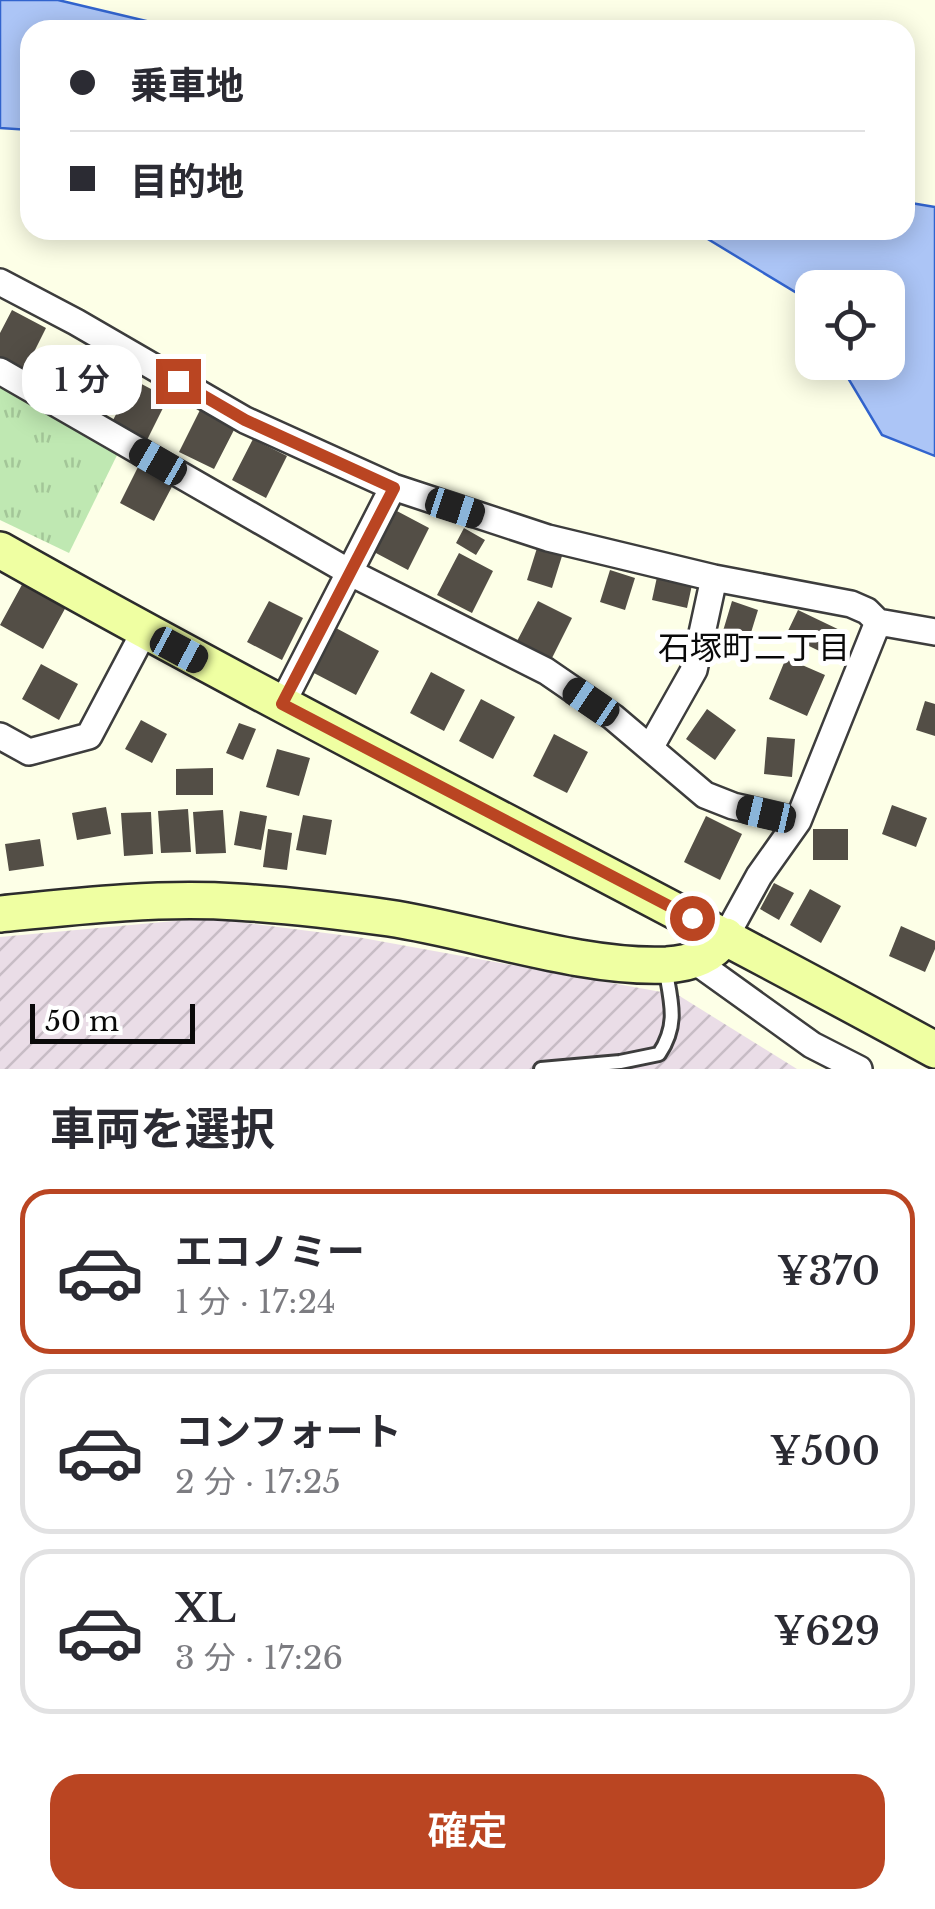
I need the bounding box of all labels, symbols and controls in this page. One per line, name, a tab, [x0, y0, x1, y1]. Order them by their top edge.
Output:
text: 乗車地	[130, 62, 244, 109]
text: 目的地	[130, 158, 244, 205]
map controls	[795, 270, 905, 380]
button: locate	[795, 270, 905, 380]
callout: 1 分	[23, 346, 143, 416]
route end	[156, 359, 201, 404]
text: 1 分	[55, 360, 109, 400]
car	[125, 434, 191, 490]
car	[422, 484, 488, 532]
car	[145, 623, 213, 677]
district label: 石塚町二丁目	[658, 628, 850, 668]
car	[558, 673, 624, 731]
car	[733, 793, 799, 835]
route start	[670, 896, 715, 941]
scale bar	[30, 999, 195, 1044]
text: 50 m	[45, 1004, 119, 1039]
text: 車両を選択	[50, 1101, 275, 1157]
icon: car	[55, 1227, 145, 1317]
text: エコノミー	[175, 1228, 365, 1275]
text: ¥370	[777, 1248, 880, 1295]
text: 1 分 · 17:24	[175, 1282, 336, 1322]
icon: car	[55, 1407, 145, 1497]
text: コンフォート	[175, 1408, 402, 1455]
text: ¥500	[770, 1428, 880, 1475]
text: 2 分 · 17:25	[175, 1462, 341, 1502]
text: XL	[175, 1585, 236, 1632]
icon: car	[55, 1587, 145, 1677]
text: ¥629	[773, 1608, 880, 1655]
text: 3 分 · 17:26	[175, 1638, 343, 1678]
button: 確定	[50, 1774, 885, 1889]

